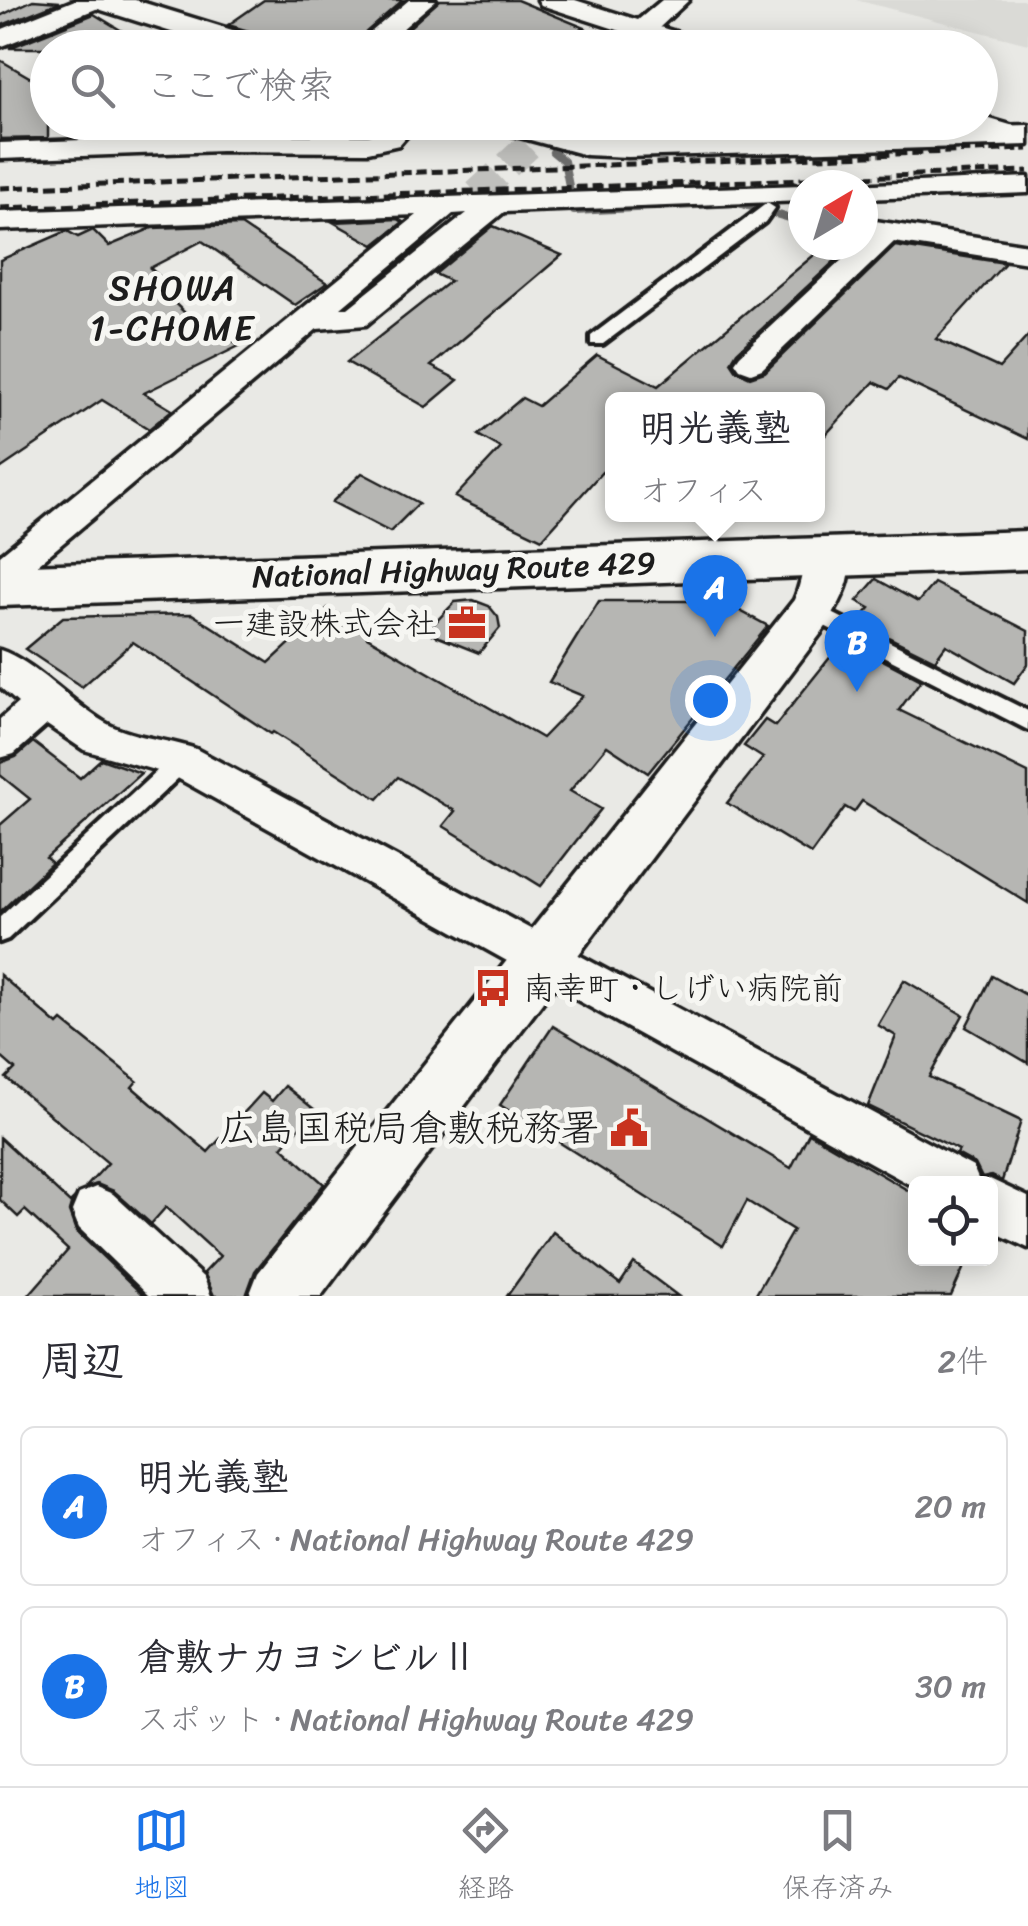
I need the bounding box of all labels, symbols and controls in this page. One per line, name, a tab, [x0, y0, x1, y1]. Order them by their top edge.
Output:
search box	[30, 30, 998, 140]
text: ここで検索	[145, 52, 335, 119]
icon: search	[65, 58, 120, 113]
north arrow	[788, 170, 878, 260]
district label: SHOWA 1-CHOME	[90, 257, 256, 359]
popup	[605, 392, 825, 522]
text: 明光義塾	[639, 395, 791, 462]
text: オフィス	[639, 462, 767, 519]
street label: National Highway Route 429	[251, 534, 657, 606]
pin: A	[682, 554, 748, 637]
place label: 一建設株式会社	[213, 595, 437, 652]
office icon: 一建設株式会社	[446, 602, 488, 644]
pin: B	[824, 610, 890, 692]
your location	[685, 675, 736, 726]
place label: 南幸町・しげい病院前	[523, 960, 843, 1017]
bus stop icon: 南幸町・しげい病院前	[472, 967, 514, 1009]
place label: 広島国税局倉敷税務署	[219, 1095, 599, 1162]
public building icon: 広島国税局倉敷税務署	[608, 1107, 650, 1149]
map controls	[908, 1176, 998, 1266]
button: locate	[908, 1176, 998, 1266]
text: 周辺	[40, 1324, 124, 1398]
text: 2件	[938, 1333, 988, 1390]
text: 明光義塾	[137, 1444, 289, 1511]
text: A	[64, 1478, 85, 1535]
text: 20 m	[914, 1478, 986, 1535]
text: オフィス · National Highway Route 429	[137, 1511, 694, 1568]
text: 倉敷ナカヨシビルⅡ	[137, 1624, 478, 1691]
text: B	[64, 1658, 85, 1715]
text: 30 m	[915, 1658, 986, 1715]
text: スポット · National Highway Route 429	[137, 1691, 694, 1748]
tab: 地図	[134, 1803, 190, 1912]
tab: 経路	[458, 1803, 514, 1912]
tab: 保存済み	[782, 1803, 894, 1912]

